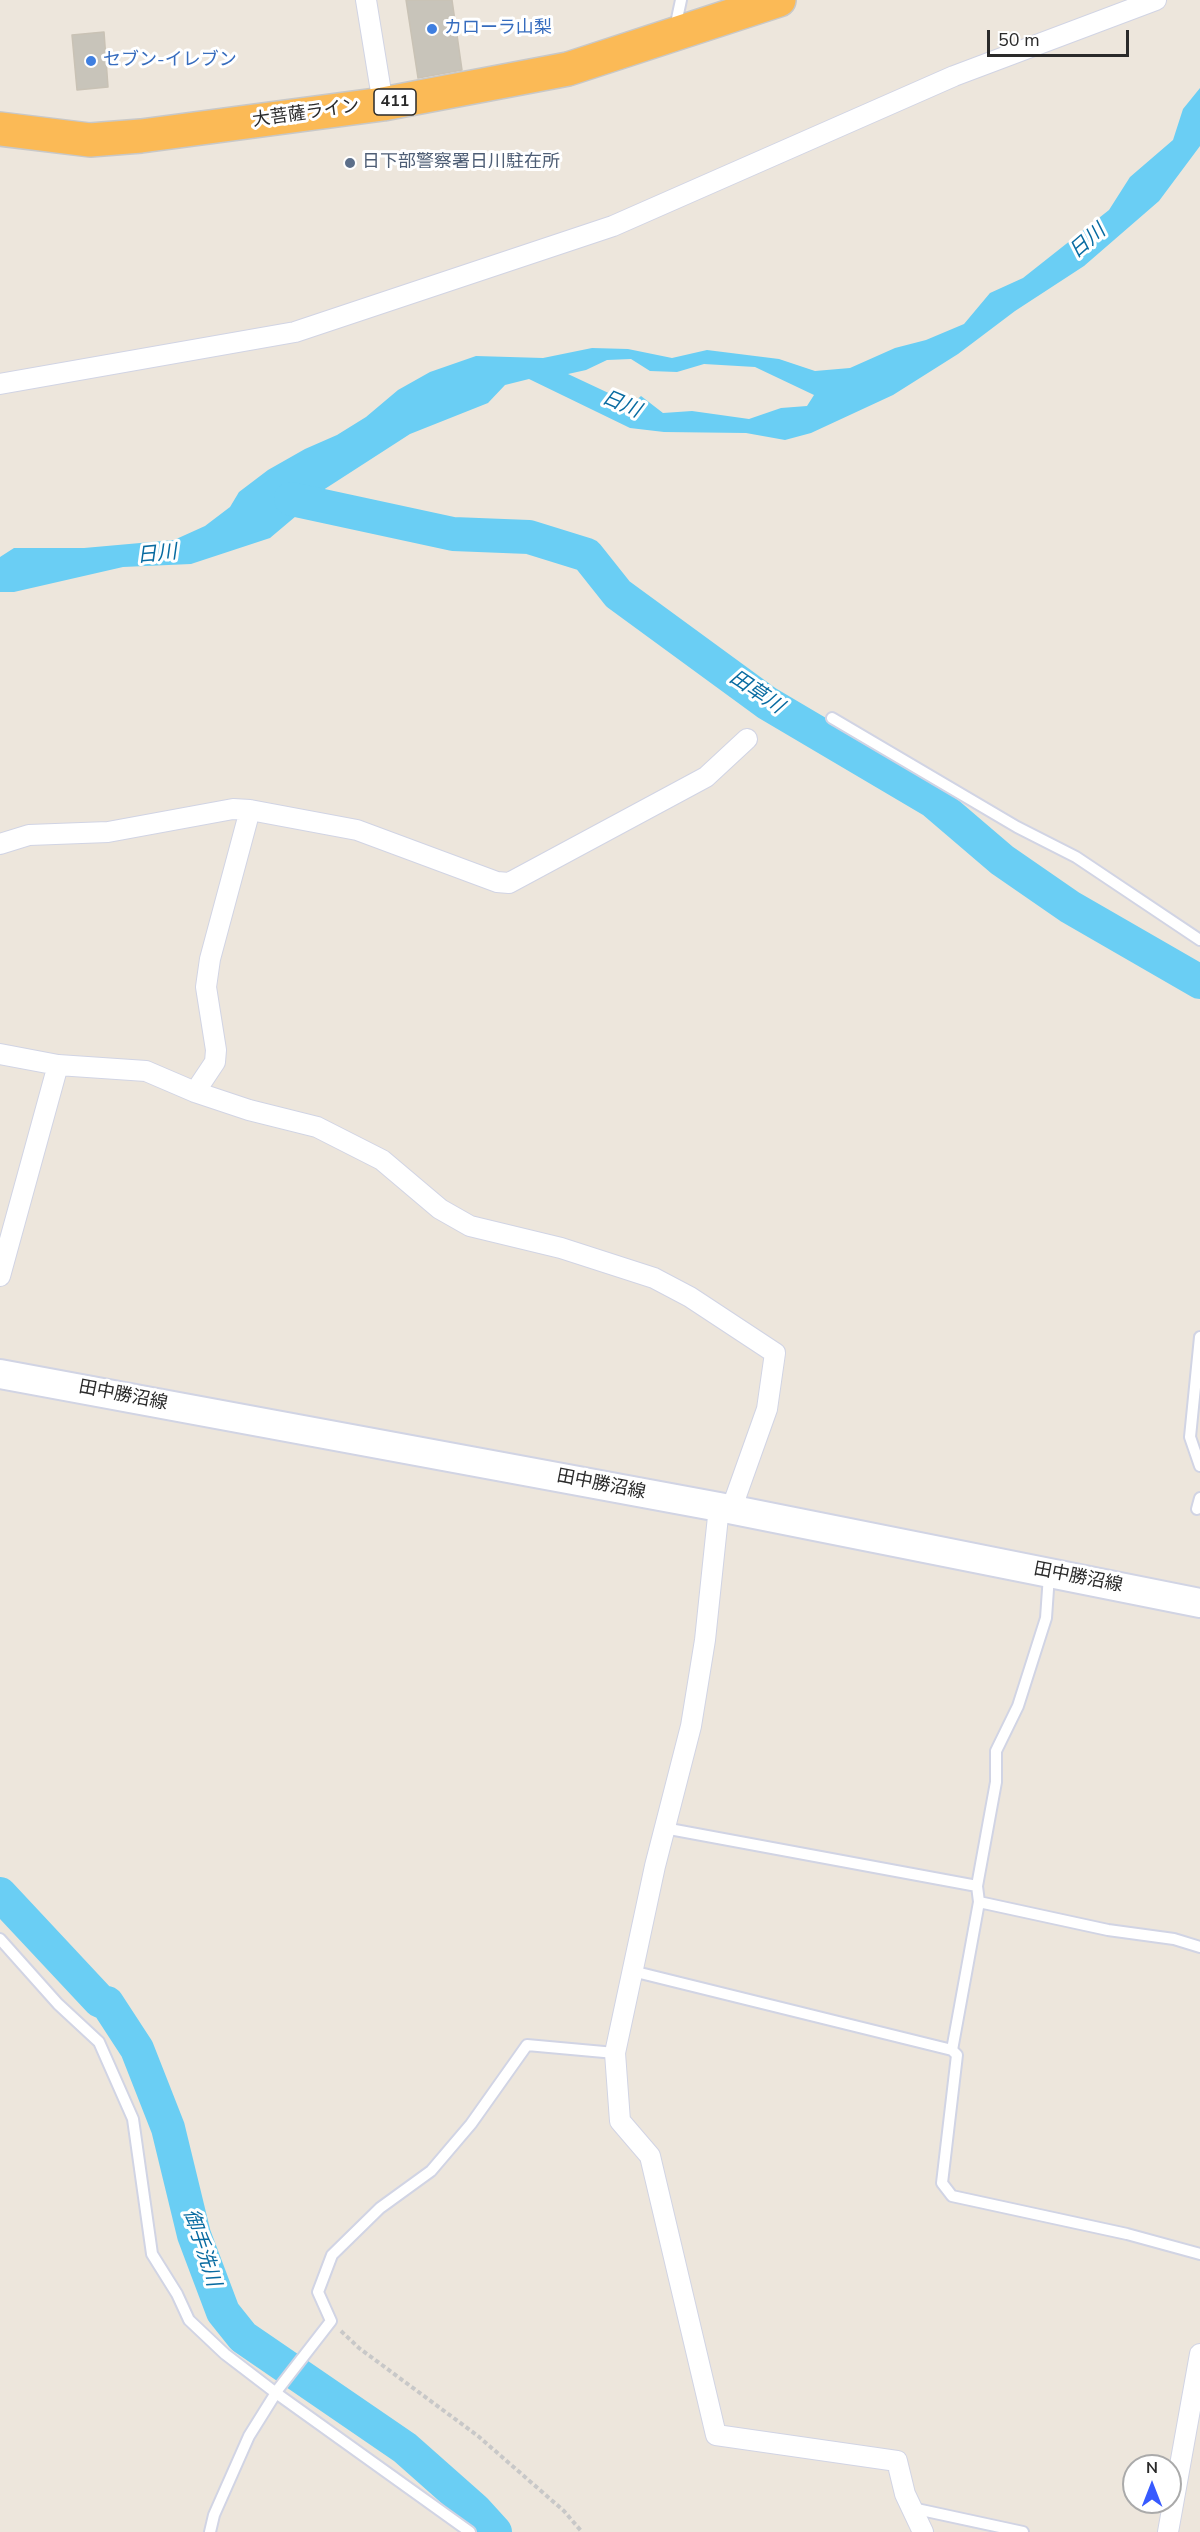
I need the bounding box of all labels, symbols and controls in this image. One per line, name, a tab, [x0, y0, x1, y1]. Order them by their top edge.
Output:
place label: カローラ山梨	[444, 18, 552, 40]
scale bar	[990, 18, 1132, 56]
marker: カローラ山梨	[425, 22, 439, 36]
text: 50 m	[998, 28, 1040, 52]
place label: セブン-イレブン	[103, 50, 237, 72]
marker: セブン-イレブン	[84, 54, 98, 68]
road number: 411	[374, 89, 416, 115]
street label: 大菩薩ライン	[251, 96, 361, 132]
place label: 日下部警察署日川駐在所	[362, 152, 560, 174]
marker: 日下部警察署日川駐在所	[343, 156, 357, 170]
water label: 日川	[1065, 220, 1111, 264]
water label: 日川	[598, 386, 644, 424]
water label: 日川	[136, 541, 178, 569]
water label: 田草川	[724, 666, 788, 720]
street label: 田中勝沼線	[77, 1377, 169, 1415]
street label: 田中勝沼線	[555, 1466, 647, 1504]
street label: 田中勝沼線	[1032, 1559, 1124, 1597]
water label: 御手洗川	[177, 2206, 225, 2290]
north arrow	[1122, 2454, 1182, 2514]
text: N	[1146, 2457, 1158, 2479]

